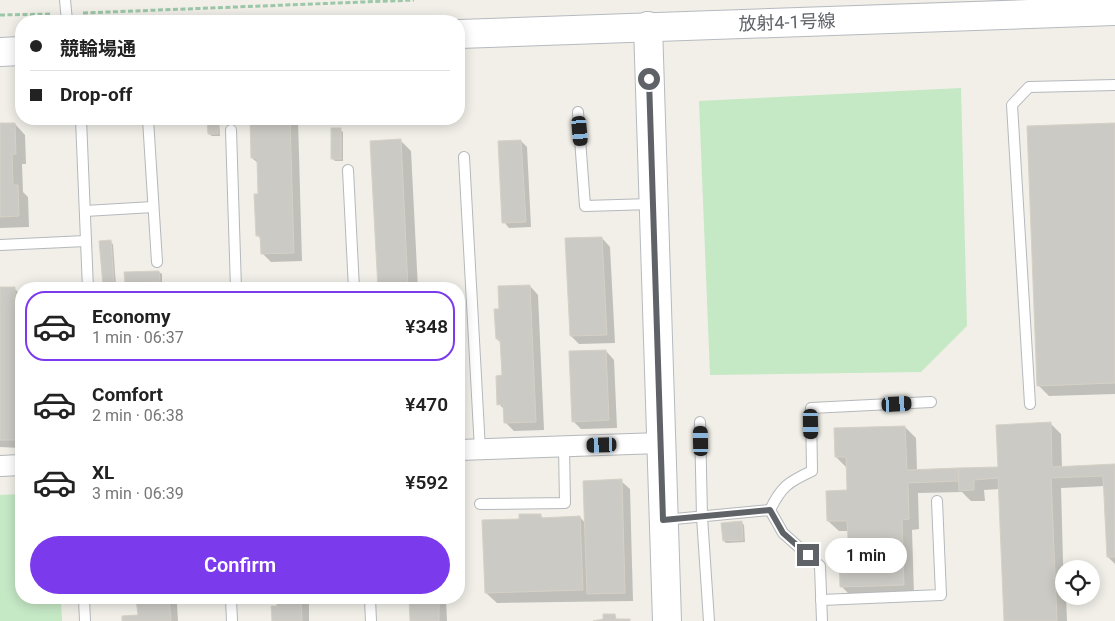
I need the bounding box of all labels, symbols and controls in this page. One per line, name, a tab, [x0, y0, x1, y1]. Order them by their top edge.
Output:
street label: 放射4-1号線	[738, 10, 836, 34]
text: 競輪場通	[60, 37, 136, 60]
route start	[638, 68, 660, 90]
text: Drop-off	[60, 83, 132, 106]
car	[571, 115, 588, 147]
icon: car	[32, 304, 77, 349]
text: Economy	[92, 305, 171, 328]
text: ¥348	[405, 315, 448, 338]
text: 1 min · 06:37	[92, 328, 184, 347]
icon: car	[32, 382, 77, 427]
text: Comfort	[92, 383, 163, 406]
text: ¥470	[405, 393, 448, 416]
car	[881, 396, 912, 412]
text: 2 min · 06:38	[92, 406, 184, 425]
car	[803, 409, 818, 439]
car	[693, 426, 708, 456]
car	[586, 437, 617, 453]
icon: car	[32, 460, 77, 505]
text: XL	[92, 461, 114, 484]
text: ¥592	[405, 471, 448, 494]
text: 3 min · 06:39	[92, 484, 184, 503]
button: Confirm	[30, 536, 450, 594]
callout: 1 min	[826, 538, 908, 572]
route end	[797, 544, 819, 566]
text: 1 min	[846, 546, 886, 565]
map controls	[1055, 560, 1100, 605]
button: locate	[1055, 560, 1100, 605]

